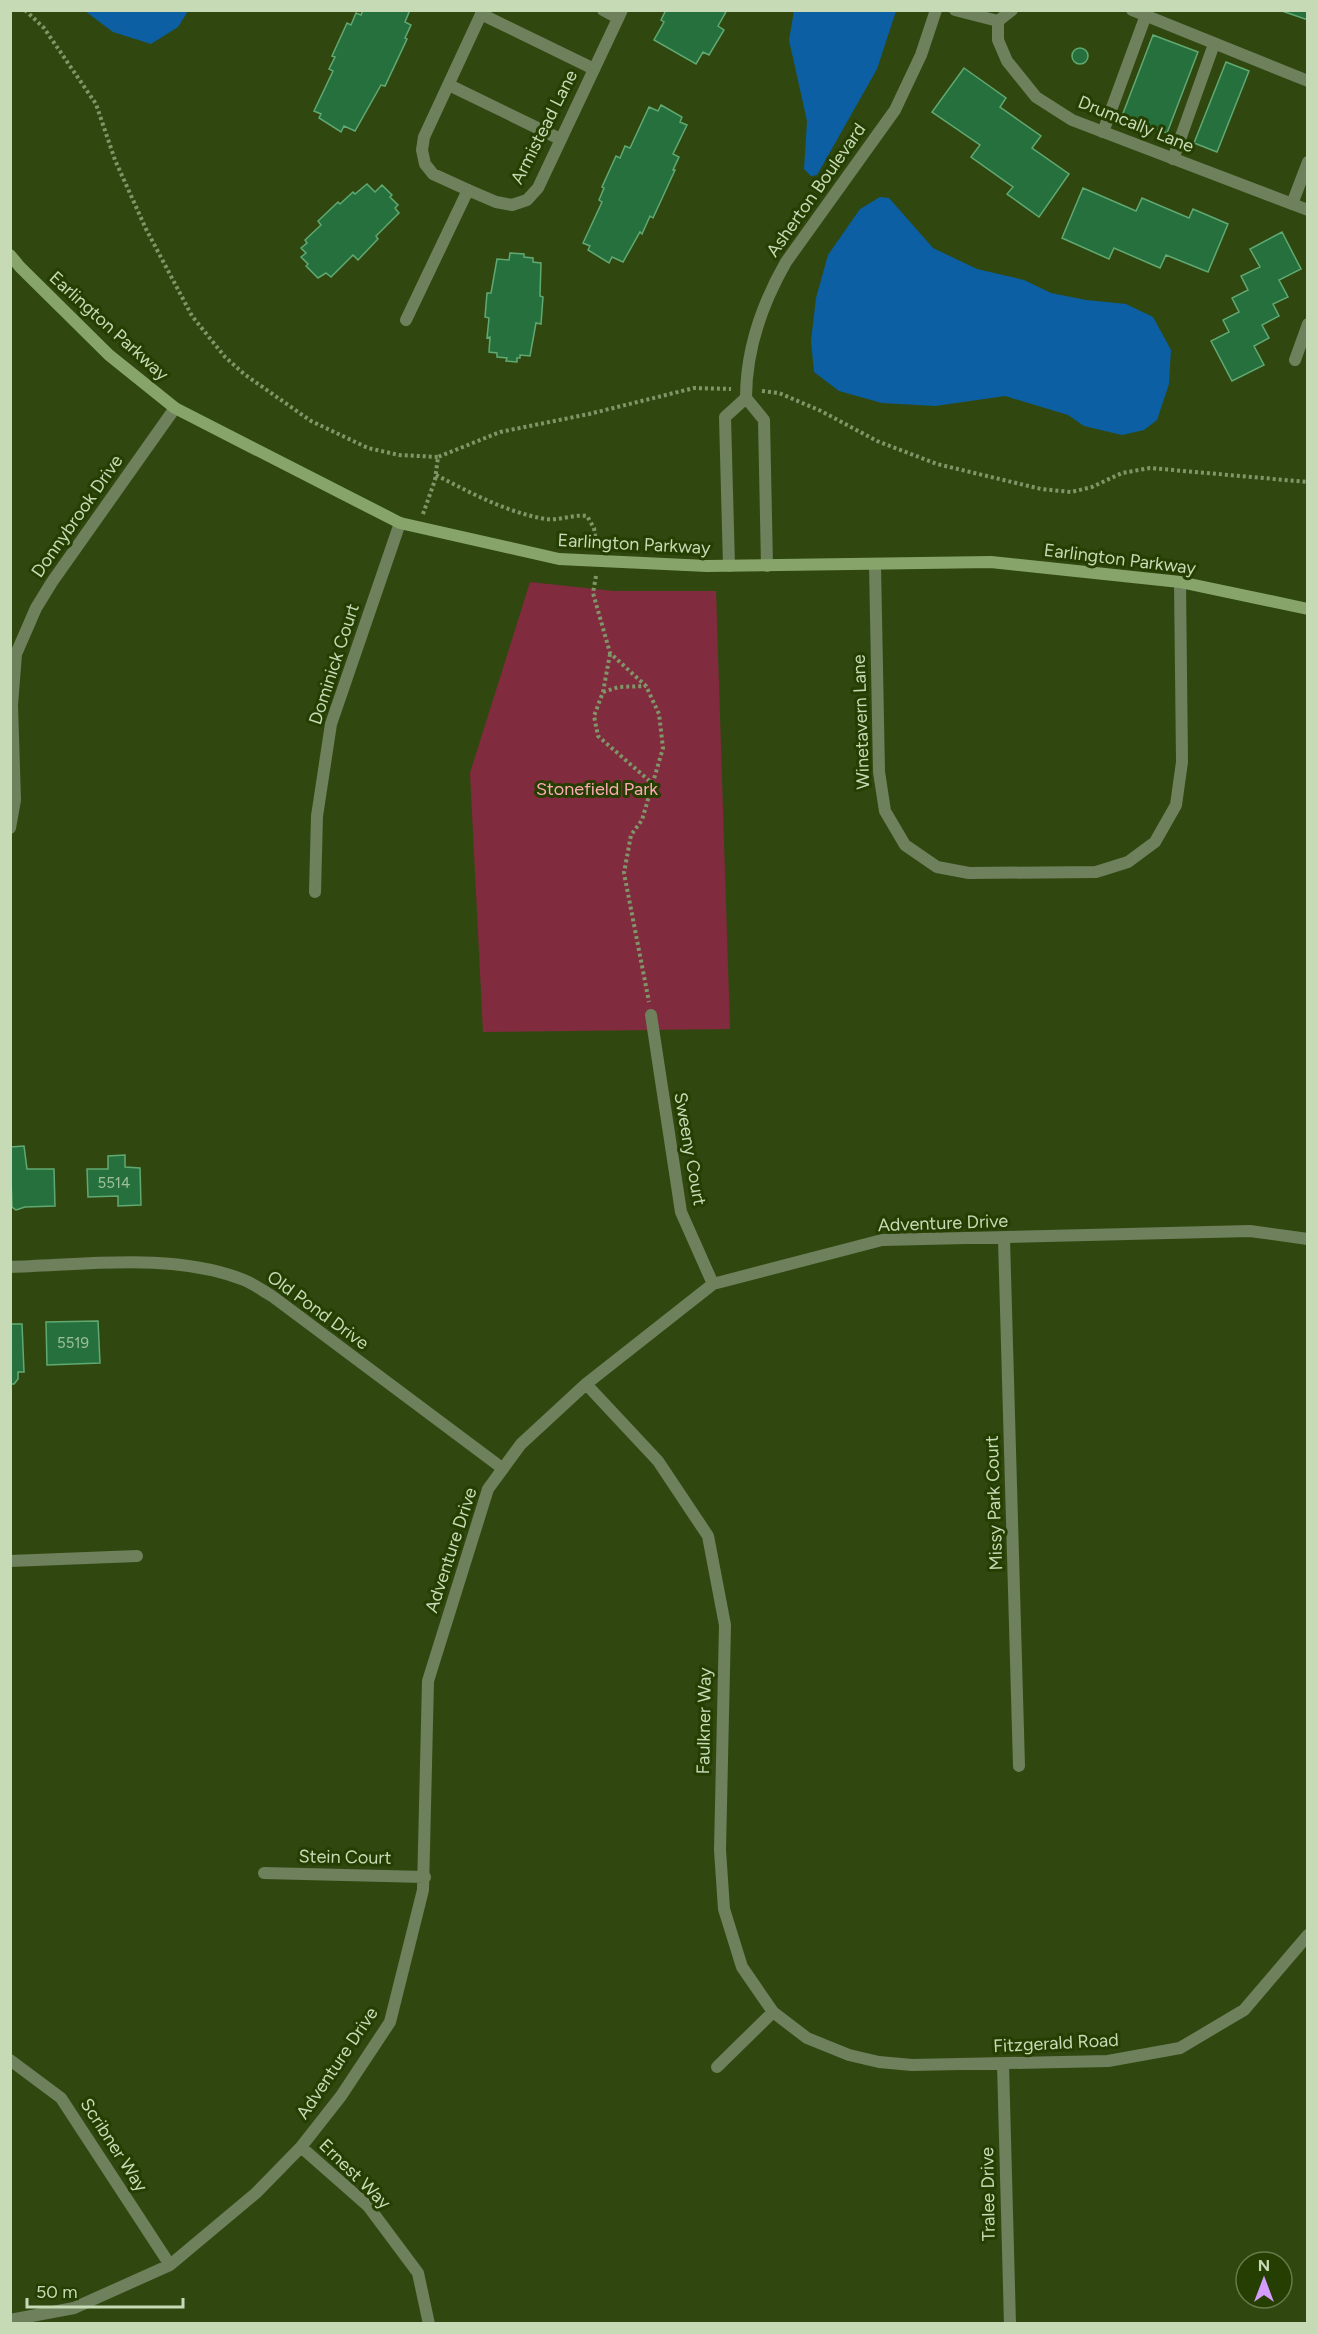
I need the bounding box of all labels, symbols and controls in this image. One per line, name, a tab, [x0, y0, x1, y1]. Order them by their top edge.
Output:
street label: Armistead Lane	[506, 66, 582, 188]
street label: Drumcally Lane	[1075, 91, 1197, 157]
street label: Asherton Boulevard	[762, 119, 870, 261]
street label: Earlington Parkway	[45, 267, 174, 386]
street label: Donnybrook Drive	[27, 450, 128, 582]
street label: Earlington Parkway	[557, 529, 711, 559]
street label: Earlington Parkway	[1043, 539, 1198, 579]
street label: Dominick Court	[304, 601, 364, 727]
street label: Winetavern Lane	[848, 654, 874, 790]
park label: Stonefield Park	[536, 778, 658, 800]
street label: Sweeny Court	[669, 1091, 711, 1208]
house number: 5514	[98, 1174, 130, 1192]
street label: Adventure Drive	[877, 1210, 1009, 1236]
street label: Old Pond Drive	[263, 1266, 373, 1354]
house number: 5519	[57, 1334, 89, 1352]
street label: Missy Park Court	[981, 1435, 1007, 1571]
street label: Adventure Drive	[420, 1484, 482, 1615]
street label: Faulkner Way	[692, 1667, 716, 1775]
street label: Stein Court	[298, 1845, 392, 1869]
street label: Adventure Drive	[291, 2003, 383, 2123]
street label: Fitzgerald Road	[993, 2029, 1119, 2057]
street label: Scribner Way	[76, 2094, 153, 2196]
street label: Ernest Way	[315, 2134, 396, 2214]
street label: Tralee Drive	[976, 2147, 1000, 2241]
north arrow	[1234, 2250, 1294, 2310]
text: N	[1258, 2256, 1270, 2275]
scale bar	[27, 2271, 183, 2309]
text: 50 m	[36, 2281, 78, 2303]

